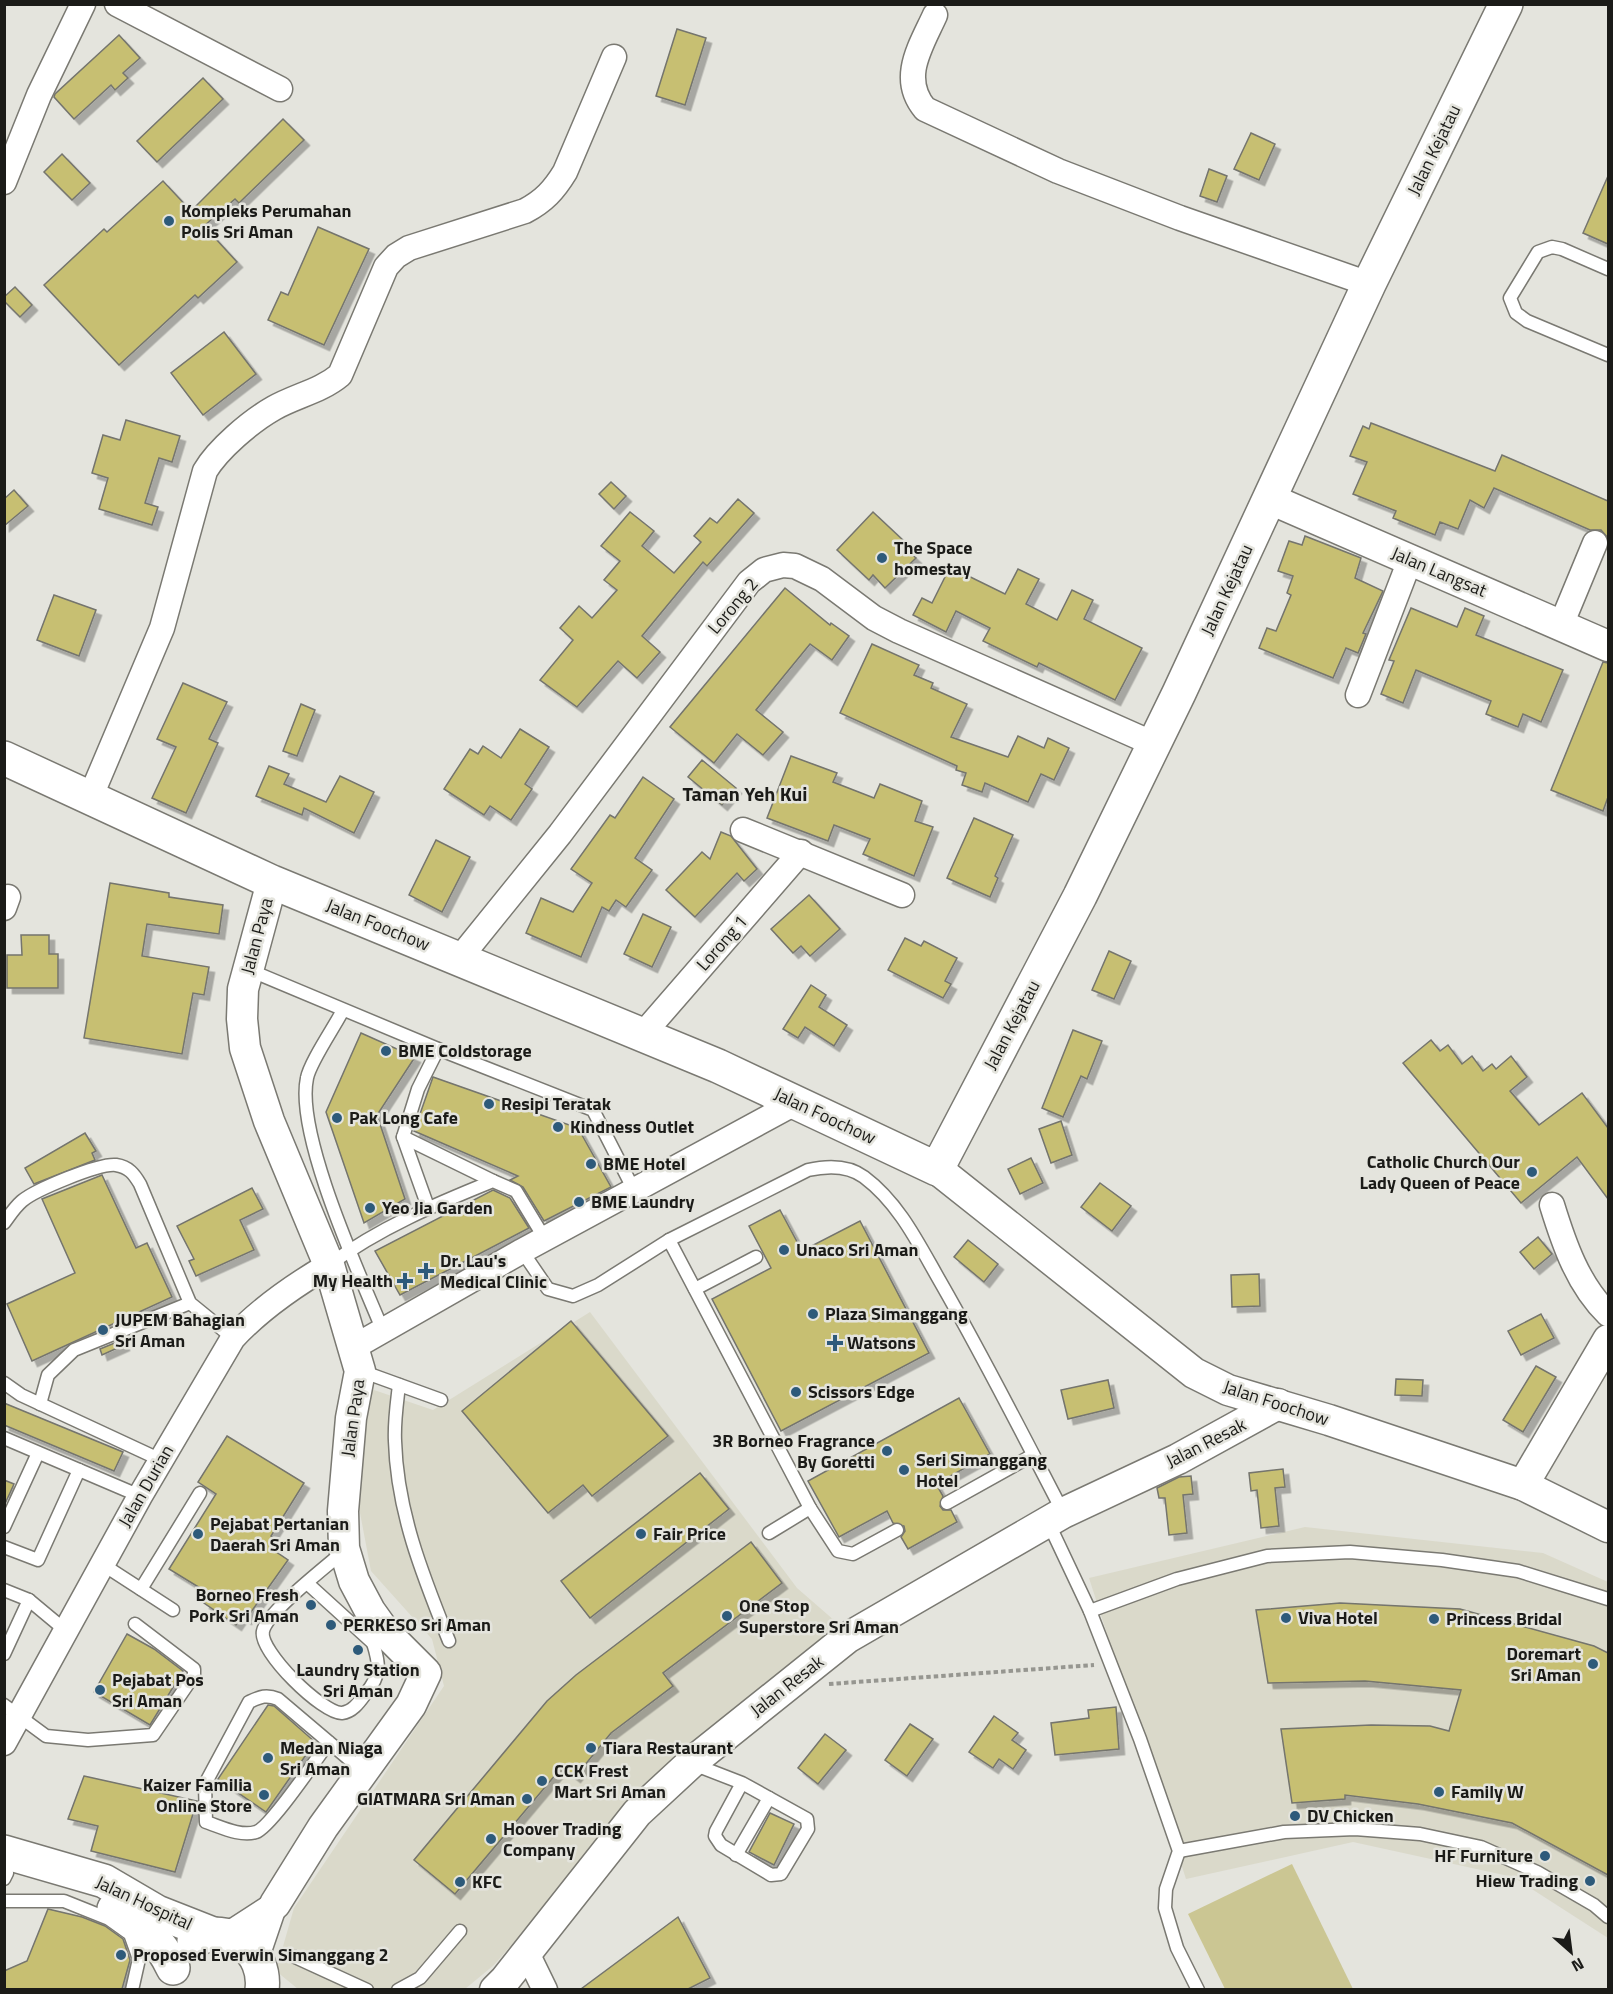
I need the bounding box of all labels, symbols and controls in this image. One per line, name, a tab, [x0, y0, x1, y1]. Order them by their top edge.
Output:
street label: Jalan Kejatau	[1400, 100, 1467, 200]
place label: Kompleks Perumahan Polis Sri Aman	[181, 197, 351, 245]
marker: Kompleks Perumahan Polis Sri Aman	[162, 214, 176, 228]
place label: The Space homestay	[894, 534, 972, 582]
street label: Jalan Langsat	[1387, 539, 1492, 604]
street label: Jalan Kejatau	[1194, 540, 1259, 640]
marker: The Space homestay	[875, 551, 889, 565]
street label: Lorong 2	[701, 572, 764, 640]
district label: Taman Yeh Kui	[683, 778, 807, 809]
street label: Jalan Foochow	[322, 891, 434, 958]
street label: Jalan Paya	[233, 895, 280, 977]
street label: Lorong 1	[690, 909, 754, 977]
street label: Jalan Kejatau	[977, 975, 1046, 1074]
place label: BME Coldstorage	[398, 1037, 532, 1064]
marker: BME Coldstorage	[379, 1044, 393, 1058]
street label: Jalan Foochow	[770, 1080, 881, 1151]
place label: Resipi Teratak	[501, 1090, 612, 1117]
marker: Resipi Teratak	[482, 1097, 496, 1111]
place label: Pak Long Cafe	[349, 1104, 458, 1131]
marker: Pak Long Cafe	[330, 1111, 344, 1125]
place label: Kindness Outlet	[570, 1113, 695, 1140]
marker: Kindness Outlet	[551, 1120, 565, 1134]
place label: Catholic Church Our Lady Queen of Peace	[1359, 1148, 1520, 1196]
place label: BME Hotel	[603, 1150, 686, 1177]
marker: BME Hotel	[584, 1157, 598, 1171]
marker: Catholic Church Our Lady Queen of Peace	[1525, 1165, 1539, 1179]
place label: BME Laundry	[591, 1188, 695, 1215]
place label: Yeo Jia Garden	[382, 1194, 493, 1221]
marker: BME Laundry	[572, 1195, 586, 1209]
marker: Yeo Jia Garden	[363, 1201, 377, 1215]
place label: Unaco Sri Aman	[796, 1236, 919, 1263]
marker: Unaco Sri Aman	[777, 1243, 791, 1257]
place label: Dr. Lau's Medical Clinic	[440, 1247, 547, 1295]
marker: Dr. Lau's Medical Clinic	[417, 1262, 435, 1280]
place label: My Health	[313, 1267, 393, 1294]
marker: My Health	[398, 1274, 412, 1288]
place label: Plaza Simanggang	[825, 1300, 968, 1327]
place label: JUPEM Bahagian Sri Aman	[115, 1306, 245, 1354]
marker: Plaza Simanggang	[806, 1307, 820, 1321]
marker: JUPEM Bahagian Sri Aman	[96, 1323, 110, 1337]
place label: Watsons	[847, 1329, 916, 1356]
marker: Watsons	[828, 1336, 842, 1350]
street label: Jalan Foochow	[1220, 1373, 1333, 1432]
street label: Jalan Paya	[334, 1377, 371, 1458]
place label: Scissors Edge	[808, 1378, 915, 1405]
marker: Scissors Edge	[789, 1385, 803, 1399]
street label: Jalan Resak	[1161, 1411, 1251, 1474]
place label: 3R Borneo Fragrance By Goretti	[712, 1427, 875, 1475]
street label: Jalan Durian	[111, 1440, 180, 1532]
marker: 3R Borneo Fragrance By Goretti	[880, 1444, 894, 1458]
place label: Seri Simanggang Hotel	[916, 1446, 1047, 1494]
marker: Seri Simanggang Hotel	[897, 1463, 911, 1477]
place label: Pejabat Pertanian Daerah Sri Aman	[210, 1510, 349, 1558]
place label: Fair Price	[653, 1520, 726, 1547]
marker: Pejabat Pertanian Daerah Sri Aman	[191, 1527, 205, 1541]
marker: Fair Price	[634, 1527, 648, 1541]
place label: Borneo Fresh Pork Sri Aman	[189, 1581, 299, 1629]
place label: One Stop Superstore Sri Aman	[739, 1592, 899, 1640]
marker: Borneo Fresh Pork Sri Aman	[304, 1598, 318, 1612]
place label: Viva Hotel	[1298, 1604, 1378, 1631]
place label: Princess Bridal	[1446, 1605, 1562, 1632]
marker: One Stop Superstore Sri Aman	[720, 1609, 734, 1623]
place label: PERKESO Sri Aman	[343, 1611, 491, 1638]
marker: Viva Hotel	[1279, 1611, 1293, 1625]
marker: Princess Bridal	[1427, 1612, 1441, 1626]
marker: PERKESO Sri Aman	[324, 1618, 338, 1632]
place label: Doremart Sri Aman	[1507, 1640, 1581, 1688]
marker: Laundry Station Sri Aman	[351, 1643, 365, 1657]
street label: Jalan Resak	[744, 1648, 830, 1723]
place label: Laundry Station Sri Aman	[296, 1656, 420, 1704]
marker: Doremart Sri Aman	[1586, 1657, 1600, 1671]
place label: Pejabat Pos Sri Aman	[112, 1666, 204, 1714]
marker: Pejabat Pos Sri Aman	[93, 1683, 107, 1697]
place label: Medan Niaga Sri Aman	[280, 1734, 383, 1782]
place label: Tiara Restaurant	[603, 1734, 733, 1761]
marker: Tiara Restaurant	[584, 1741, 598, 1755]
marker: Medan Niaga Sri Aman	[261, 1751, 275, 1765]
place label: CCK Frest Mart Sri Aman	[554, 1757, 666, 1805]
place label: Kaizer Familia Online Store	[143, 1771, 252, 1819]
marker: CCK Frest Mart Sri Aman	[535, 1774, 549, 1788]
place label: Family W	[1451, 1778, 1524, 1805]
place label: GIATMARA Sri Aman	[357, 1785, 515, 1812]
marker: Family W	[1432, 1785, 1446, 1799]
marker: Kaizer Familia Online Store	[257, 1788, 271, 1802]
marker: GIATMARA Sri Aman	[520, 1792, 534, 1806]
place label: DV Chicken	[1307, 1802, 1394, 1829]
marker: DV Chicken	[1288, 1809, 1302, 1823]
place label: Hoover Trading Company	[503, 1815, 622, 1863]
marker: Hoover Trading Company	[484, 1832, 498, 1846]
place label: HF Furniture	[1434, 1842, 1533, 1869]
marker: HF Furniture	[1538, 1849, 1552, 1863]
place label: Hiew Trading	[1476, 1867, 1578, 1894]
street label: Jalan Hospital	[91, 1868, 197, 1937]
place label: KFC	[472, 1868, 502, 1895]
marker: Hiew Trading	[1583, 1874, 1597, 1888]
marker: KFC	[453, 1875, 467, 1889]
north arrow	[1541, 1922, 1601, 1982]
place label: Proposed Everwin Simanggang 2	[133, 1941, 389, 1968]
marker: Proposed Everwin Simanggang 2	[114, 1948, 128, 1962]
text: N	[1568, 1952, 1589, 1978]

